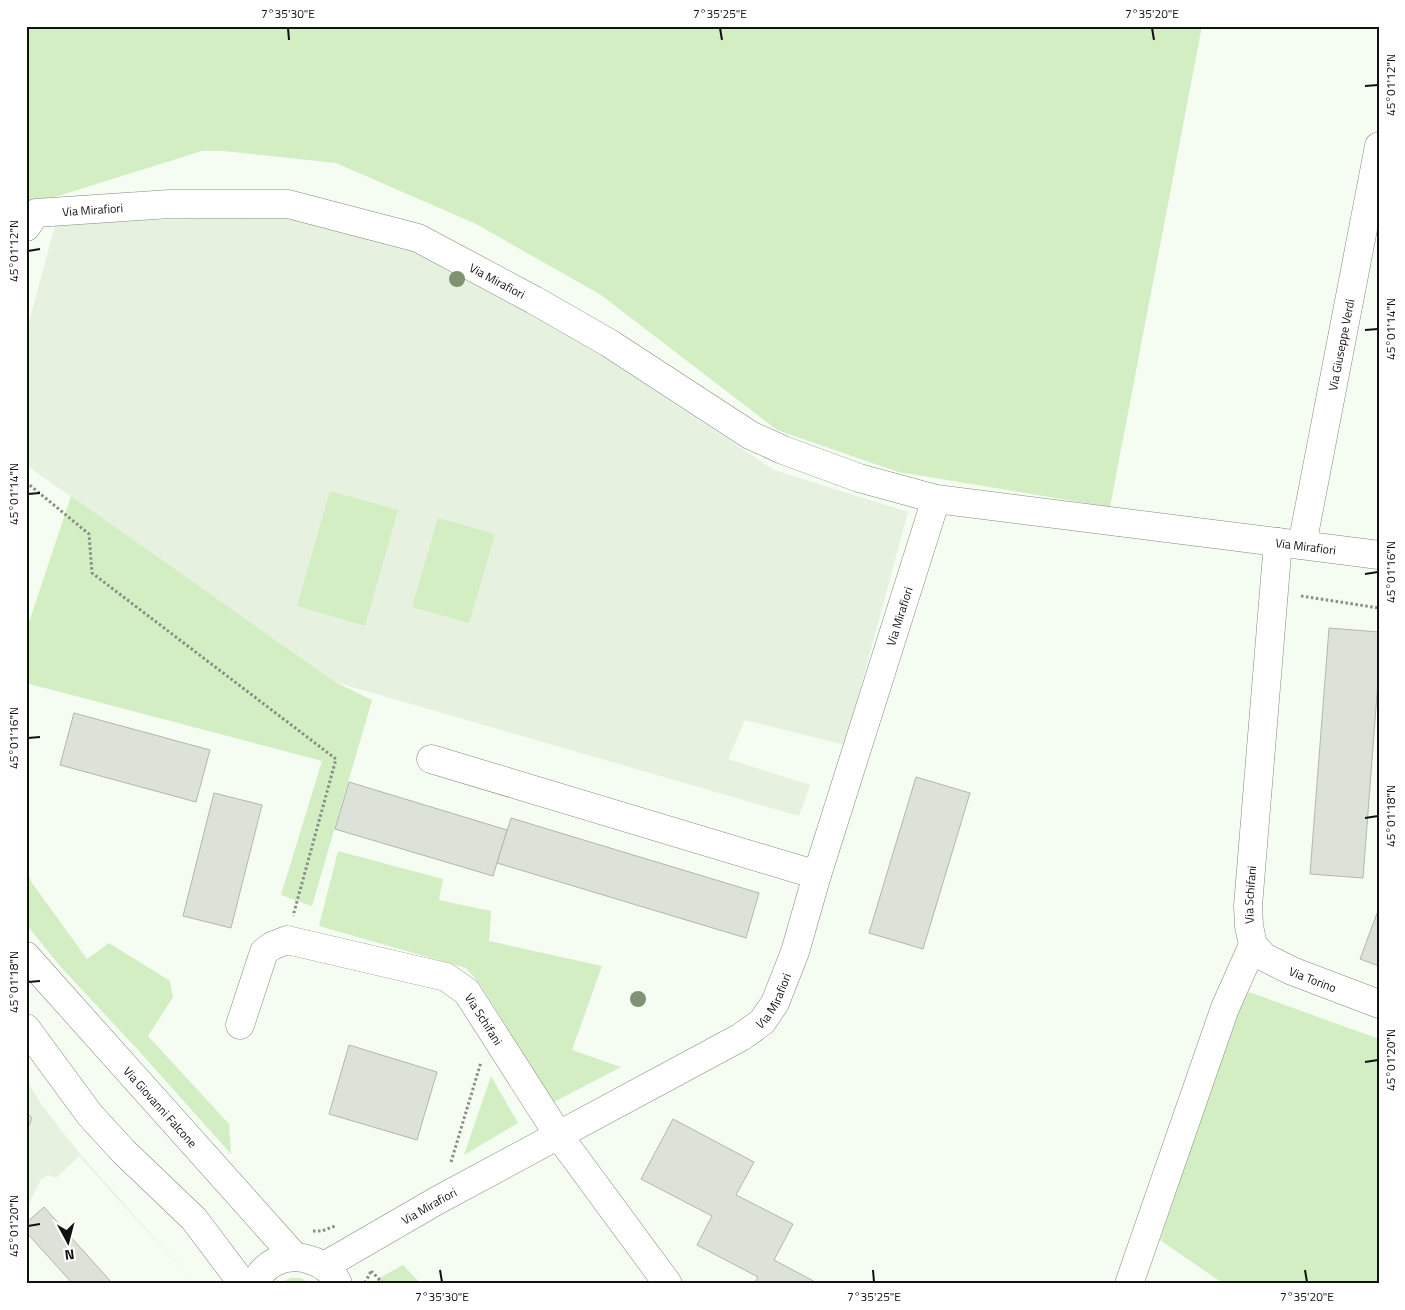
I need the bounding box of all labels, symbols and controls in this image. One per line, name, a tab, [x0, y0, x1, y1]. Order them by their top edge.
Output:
text: 7°35'30"E	[261, 4, 315, 23]
text: 7°35'25"E	[693, 4, 747, 23]
text: 7°35'20"E	[1125, 4, 1179, 23]
text: 45°01'12"N	[1381, 54, 1400, 116]
street label: Via Mirafiori	[62, 198, 124, 221]
text: 45°01'12"N	[4, 220, 23, 282]
street label: Via Mirafiori	[466, 258, 529, 303]
street label: Via Giuseppe Verdi	[1322, 297, 1359, 392]
text: 45°01'14"N	[1381, 298, 1400, 360]
text: 45°01'14"N	[4, 463, 23, 525]
street label: Via Mirafiori	[1274, 532, 1337, 559]
text: 45°01'16"N	[1381, 541, 1400, 603]
street label: Via Mirafiori	[881, 584, 917, 648]
text: 45°01'16"N	[4, 707, 23, 769]
text: 45°01'18"N	[1381, 785, 1400, 847]
street label: Via Schifani	[1238, 865, 1261, 924]
text: 45°01'18"N	[4, 951, 23, 1013]
street label: Via Torino	[1286, 961, 1339, 997]
street label: Via Mirafiori	[752, 970, 795, 1033]
street label: Via Schifani	[461, 989, 508, 1049]
text: 45°01'20"N	[1381, 1029, 1400, 1091]
street label: Via Giovanni Falcone	[119, 1062, 202, 1151]
street label: Via Mirafiori	[398, 1182, 460, 1229]
text: 45°01'20"N	[4, 1195, 23, 1257]
north arrow	[42, 1218, 92, 1268]
text: N	[64, 1244, 76, 1266]
text: 7°35'30"E	[415, 1287, 469, 1306]
text: 7°35'25"E	[847, 1287, 901, 1306]
text: 7°35'20"E	[1280, 1287, 1334, 1306]

